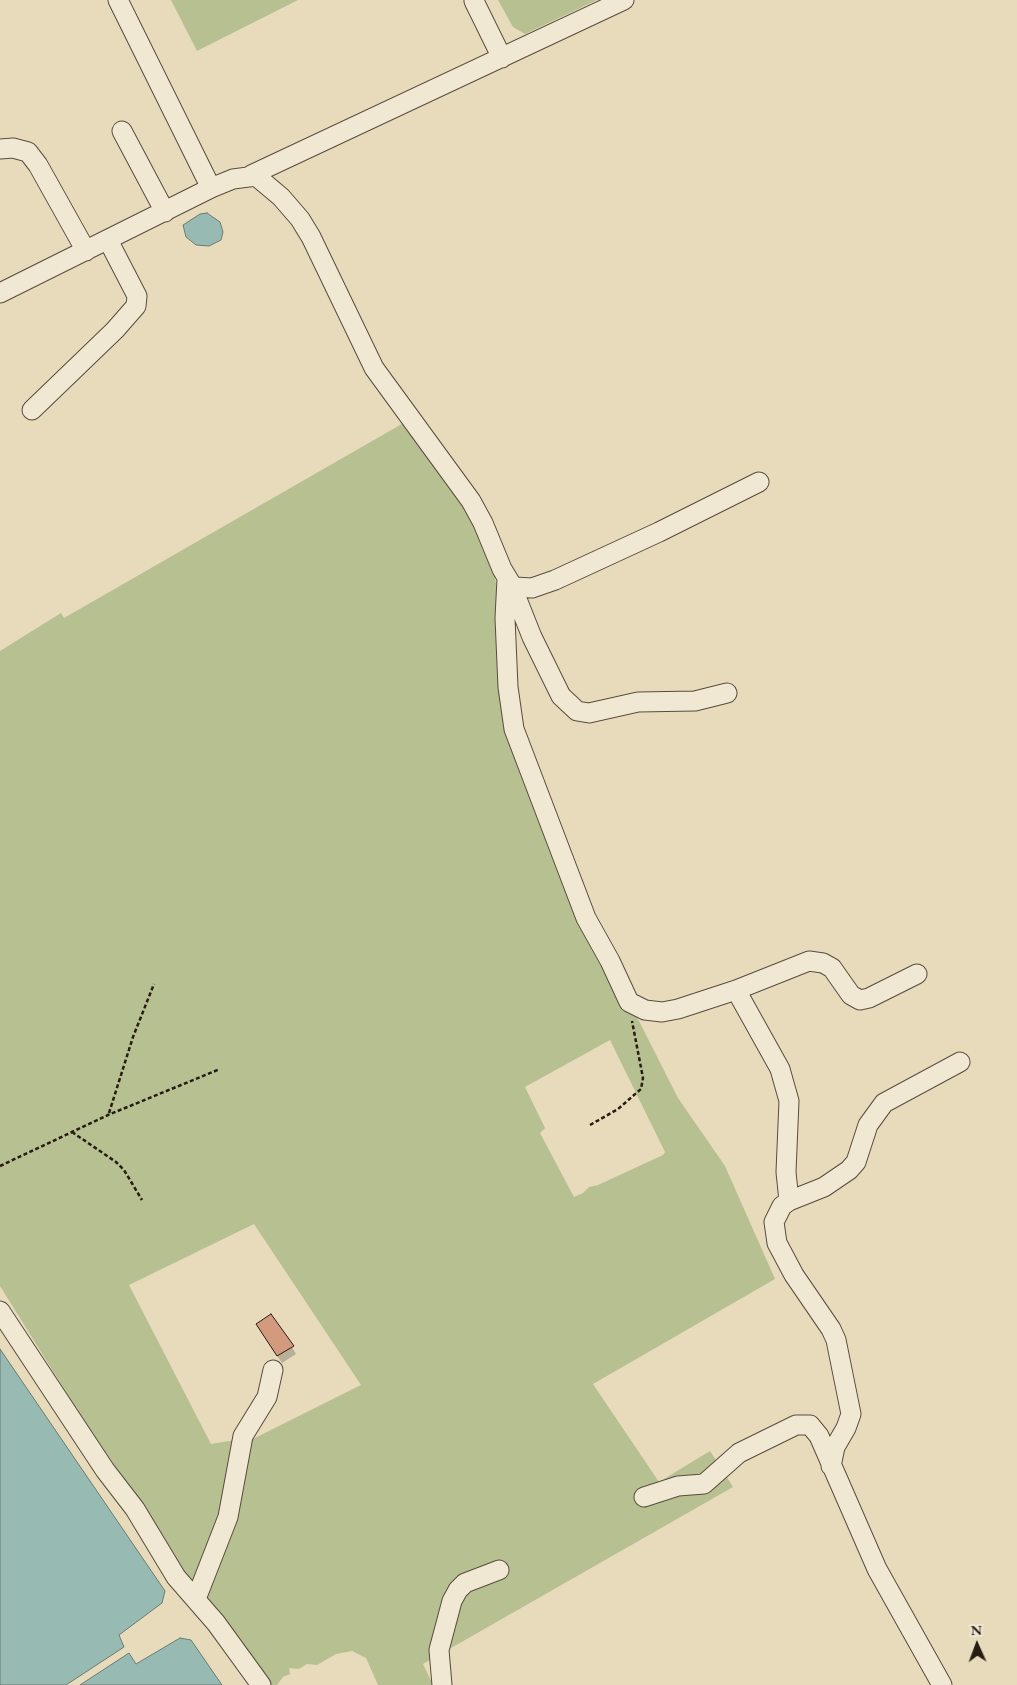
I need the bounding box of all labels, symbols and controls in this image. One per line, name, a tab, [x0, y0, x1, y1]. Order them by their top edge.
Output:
north arrow	[952, 1620, 1002, 1670]
text: N	[970, 1621, 982, 1639]

